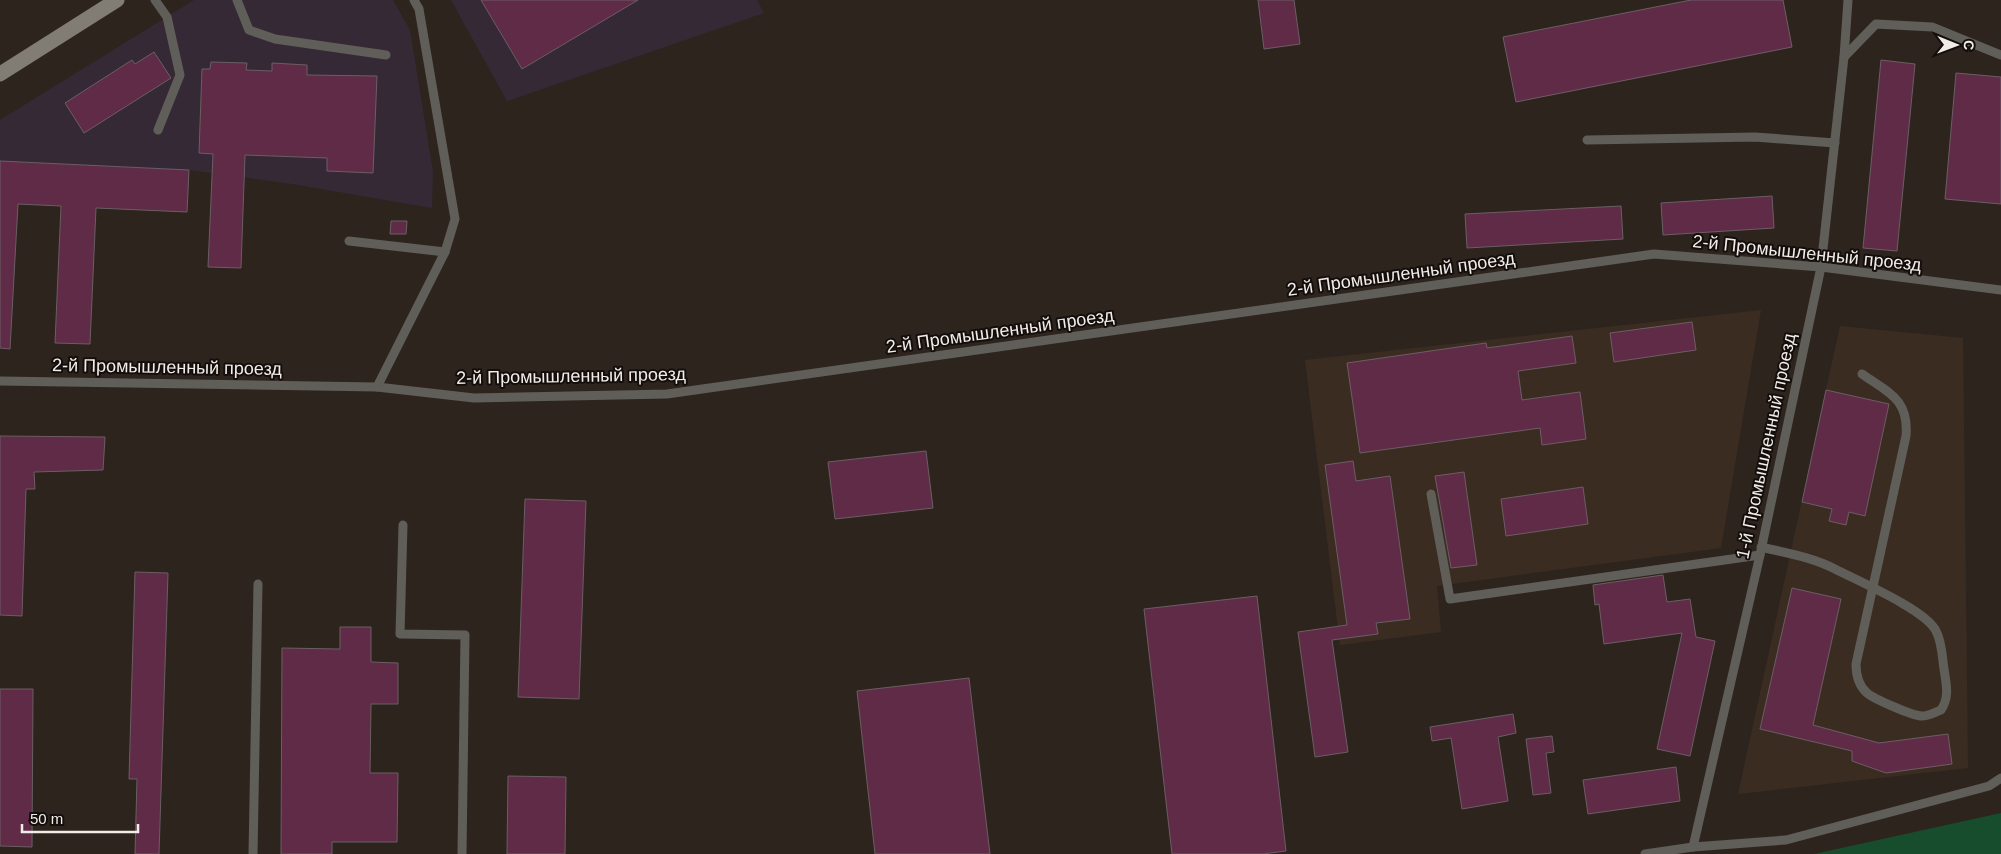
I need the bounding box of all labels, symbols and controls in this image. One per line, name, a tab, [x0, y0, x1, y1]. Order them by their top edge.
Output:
north arrow	[1931, 20, 1981, 70]
text: С	[1961, 40, 1977, 50]
street label: 2-й Промышленный проезд	[1692, 231, 1923, 275]
street label: 2-й Промышленный проезд	[1286, 248, 1517, 300]
street label: 2-й Промышленный проезд	[885, 305, 1116, 357]
street label: 1-й Промышленный проезд	[1732, 331, 1800, 561]
street label: 2-й Промышленный проезд	[52, 355, 283, 379]
street label: 2-й Промышленный проезд	[456, 364, 687, 388]
scale bar	[22, 802, 139, 834]
text: 50 m	[30, 810, 63, 827]

